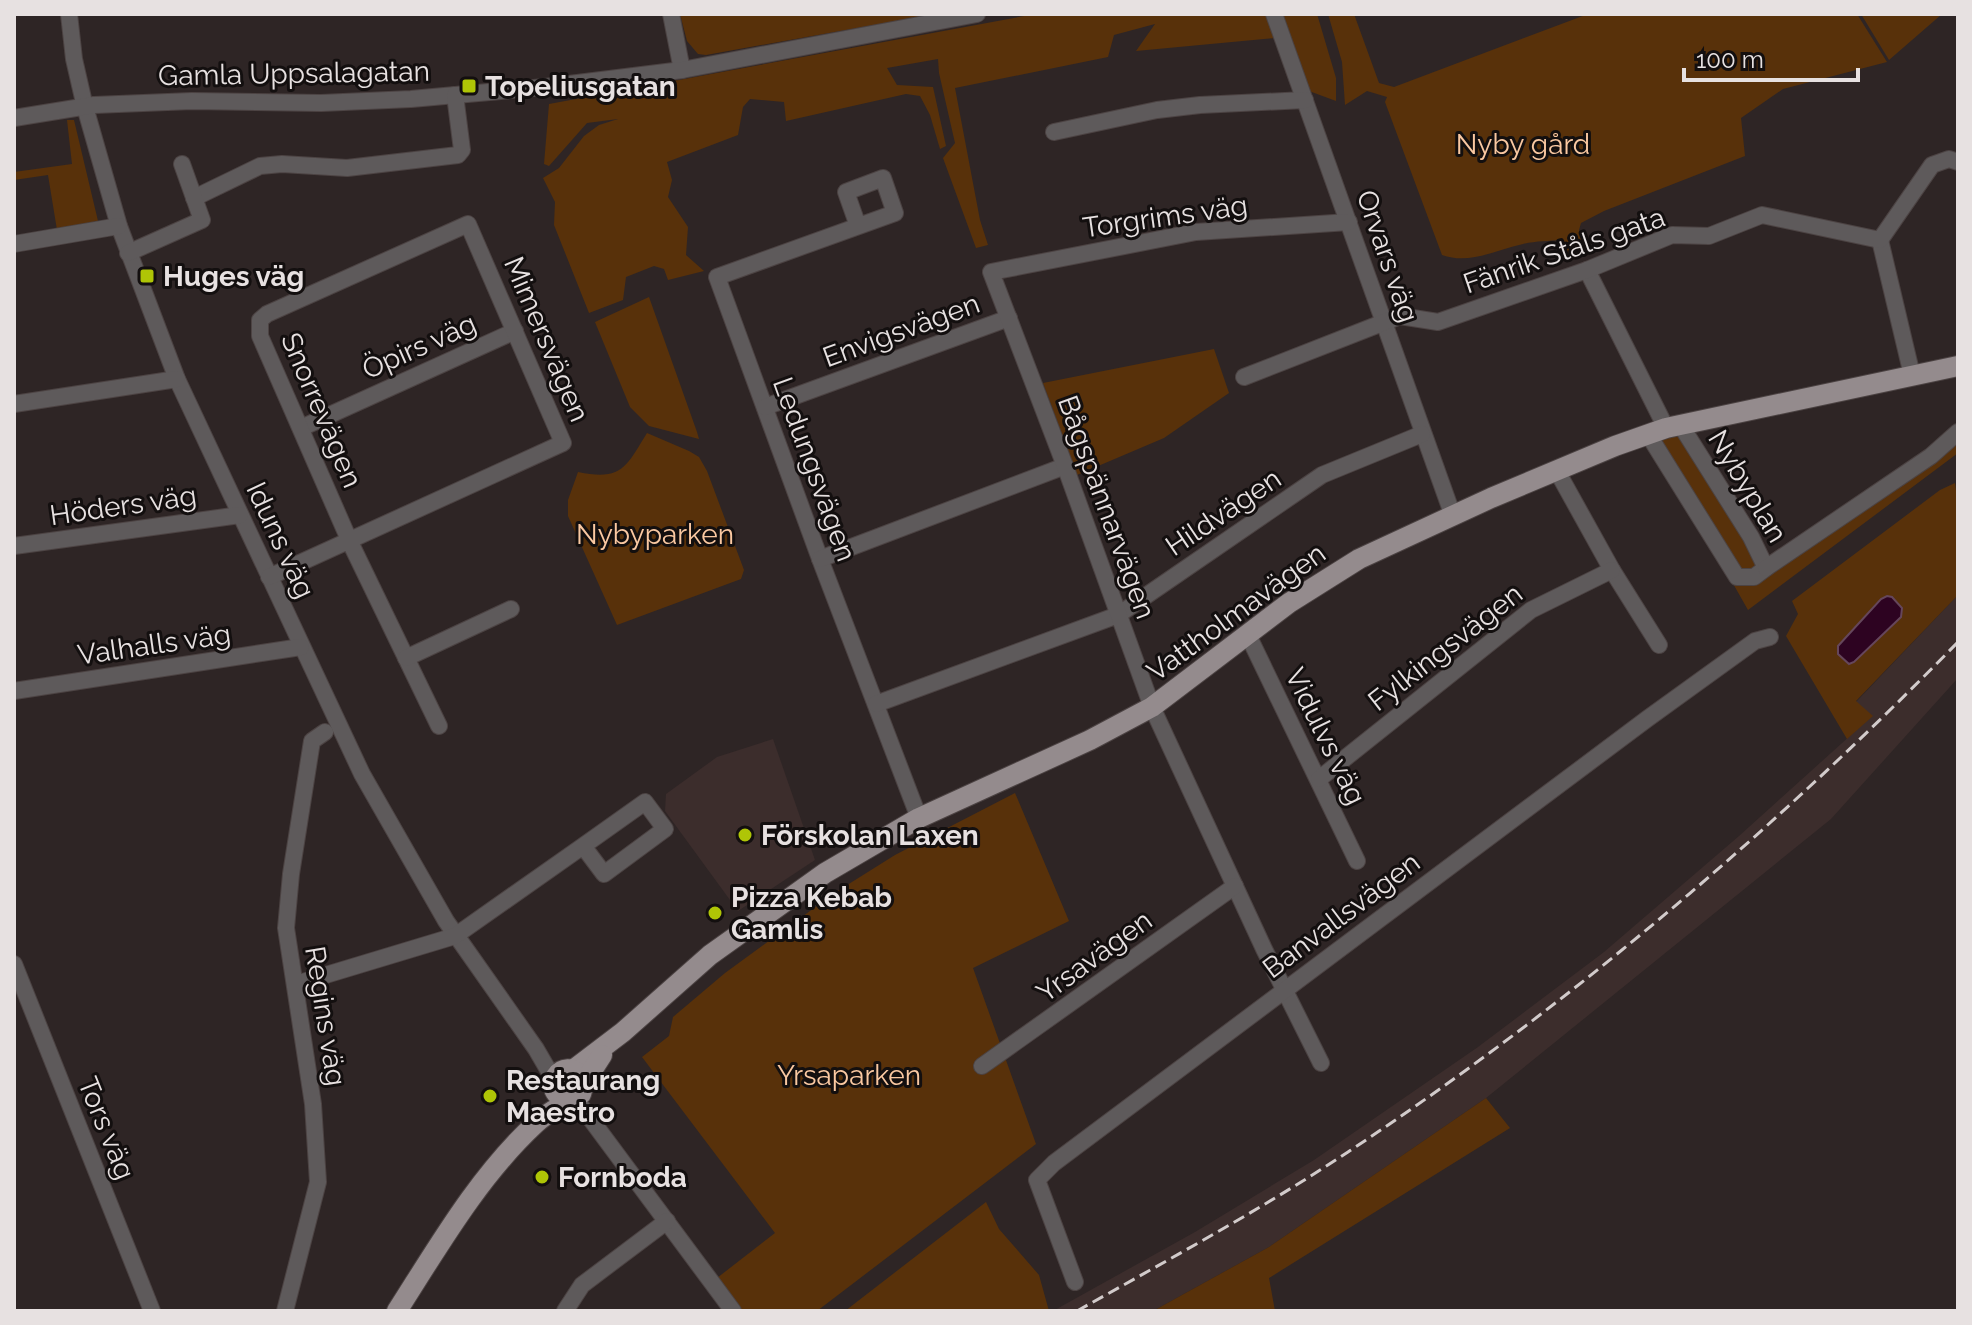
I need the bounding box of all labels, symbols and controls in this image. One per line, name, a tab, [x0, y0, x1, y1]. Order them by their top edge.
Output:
scale bar	[1684, 32, 1858, 82]
text: 100 m	[1696, 45, 1764, 74]
street label: Gamla Uppsalagatan	[158, 55, 430, 92]
place label: Topeliusgatan	[485, 70, 676, 103]
marker: Topeliusgatan	[460, 77, 478, 95]
park label: Nyby gård	[1456, 128, 1590, 161]
street label: Orvars väg	[1350, 186, 1426, 327]
street label: Torgrims väg	[1081, 189, 1250, 244]
street label: Fänrik Ståls gata	[1459, 201, 1669, 300]
street label: Mimersvägen	[497, 252, 596, 427]
place label: Huges väg	[163, 260, 304, 293]
marker: Huges väg	[138, 267, 156, 285]
street label: Envigsvägen	[818, 287, 984, 374]
street label: Öpirs väg	[357, 307, 481, 386]
street label: Snorrevägen	[274, 328, 369, 493]
street label: Ledungsvägen	[766, 373, 863, 566]
street label: Bågspännarvägen	[1051, 391, 1162, 623]
street label: Nybyplan	[1701, 424, 1794, 548]
street label: Hildvägen	[1159, 462, 1287, 563]
street label: Iduns väg	[239, 477, 322, 603]
street label: Höders väg	[48, 479, 199, 532]
park label: Nybyparken	[576, 518, 734, 551]
street label: Vattholmavägen	[1141, 537, 1332, 688]
street label: Fylkingsvägen	[1362, 577, 1529, 718]
street label: Valhalls väg	[75, 617, 233, 672]
street label: Vidulvs väg	[1278, 663, 1373, 810]
place label: Förskolan Laxen	[761, 819, 979, 852]
marker: Förskolan Laxen	[736, 826, 754, 844]
street label: Banvallsvägen	[1256, 846, 1426, 985]
place label: Pizza Kebab Gamlis	[731, 881, 892, 946]
marker: Pizza Kebab Gamlis	[706, 904, 724, 922]
street label: Yrsavägen	[1030, 904, 1158, 1009]
street label: Regins väg	[298, 944, 353, 1088]
park label: Yrsaparken	[777, 1059, 921, 1092]
place label: Restaurang Maestro	[506, 1064, 660, 1129]
street label: Tors väg	[71, 1072, 142, 1184]
marker: Restaurang Maestro	[481, 1087, 499, 1105]
place label: Fornboda	[558, 1161, 687, 1194]
marker: Fornboda	[533, 1168, 551, 1186]

